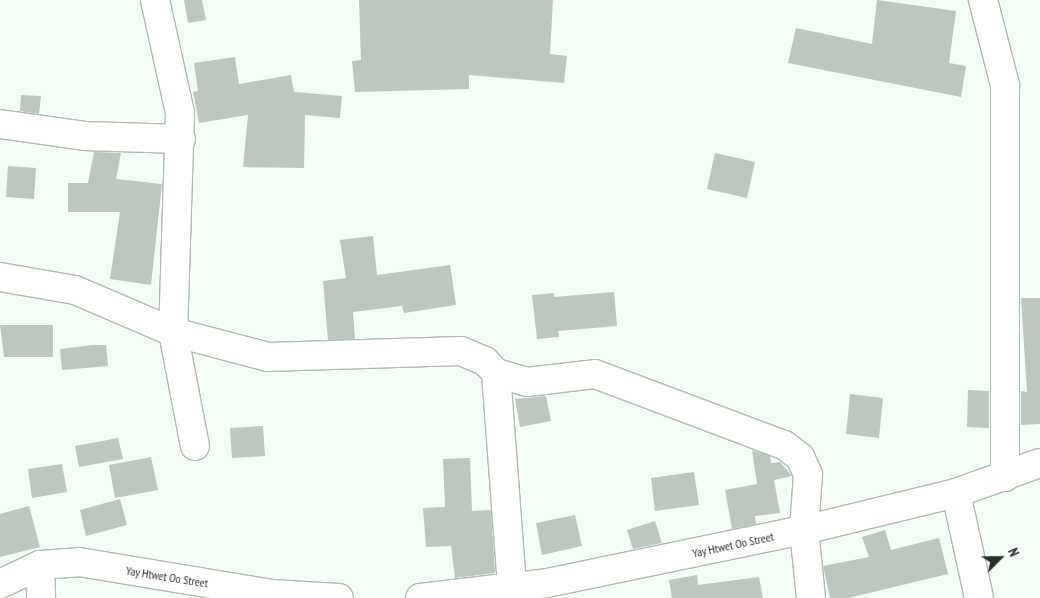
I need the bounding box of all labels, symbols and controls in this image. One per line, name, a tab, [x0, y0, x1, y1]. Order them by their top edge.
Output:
street label: Yay Htwet Oo Street	[691, 529, 775, 561]
north arrow	[975, 533, 1025, 583]
text: N	[1004, 545, 1024, 559]
street label: Yay Htwet Oo Street	[125, 563, 209, 591]

